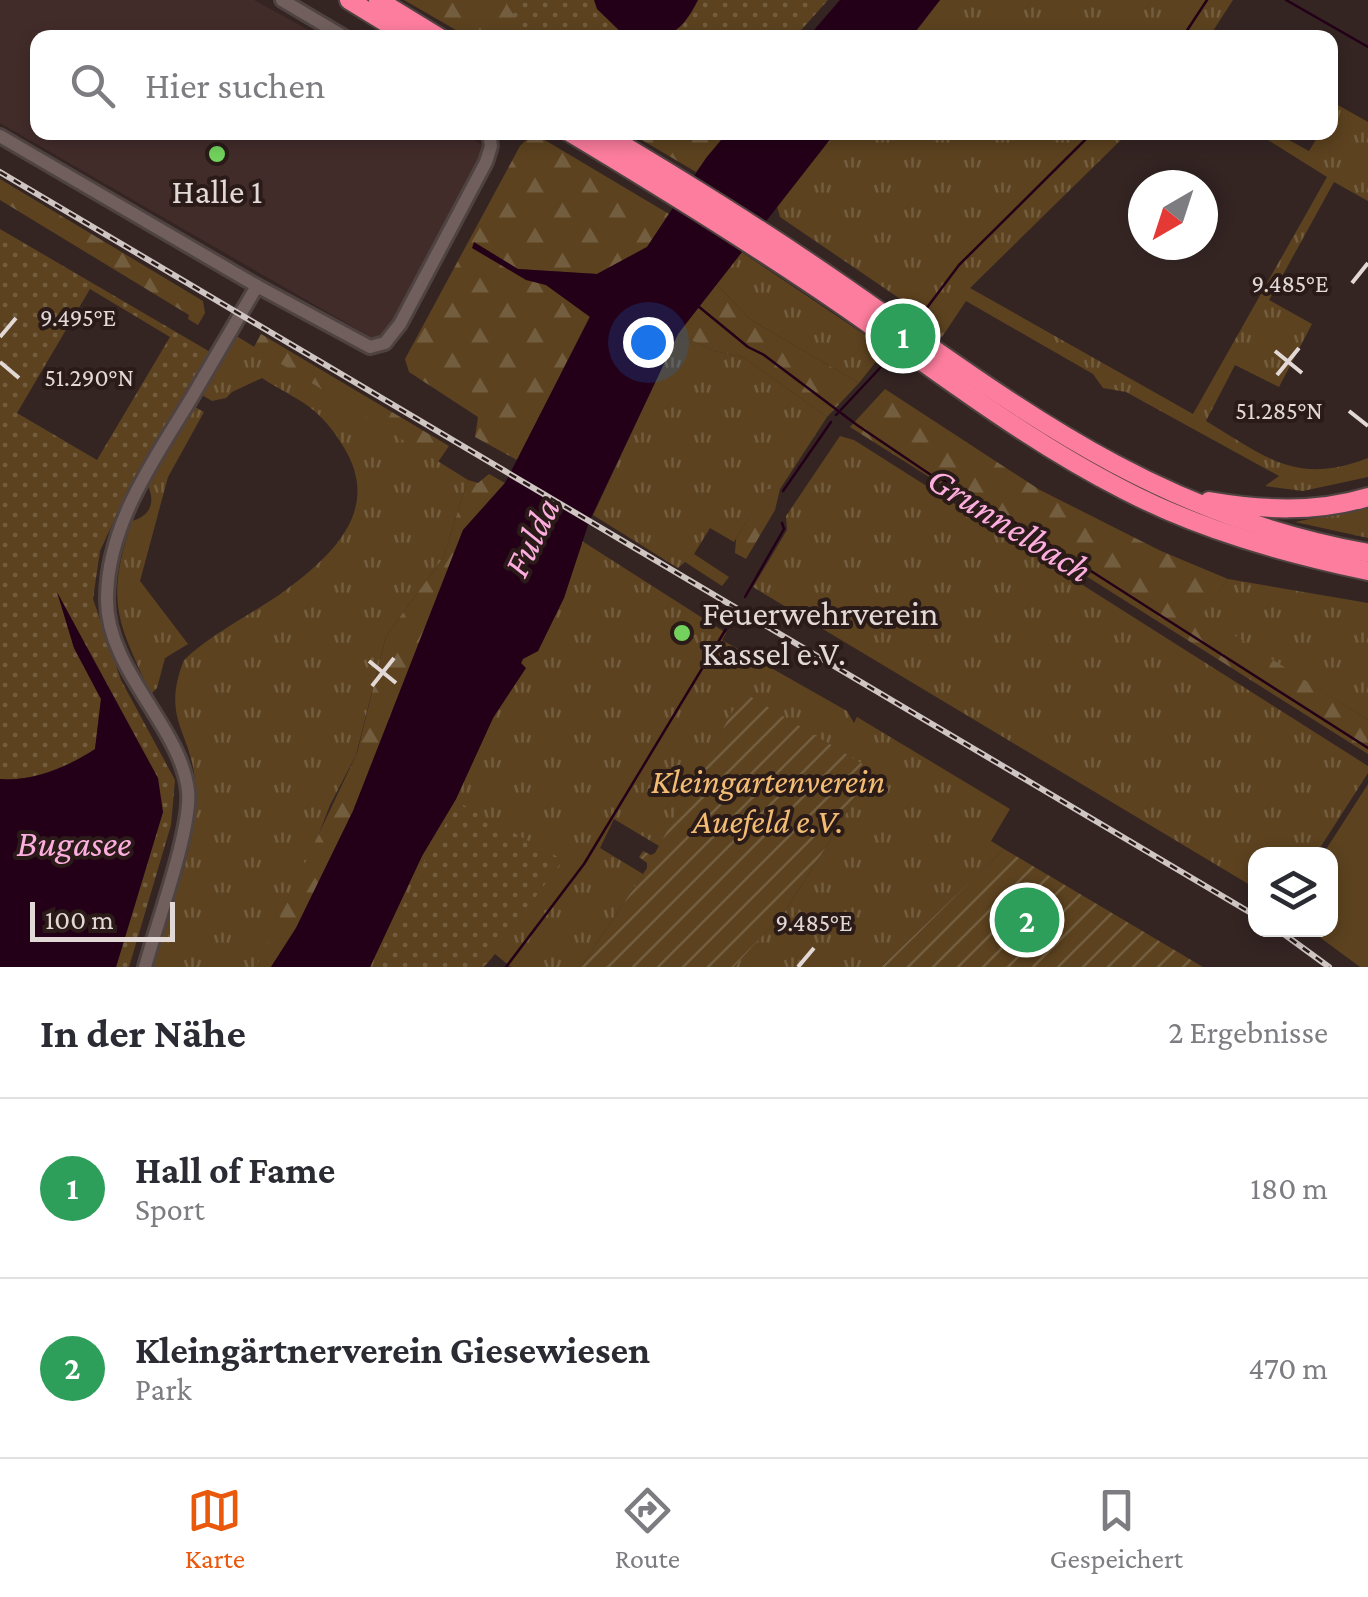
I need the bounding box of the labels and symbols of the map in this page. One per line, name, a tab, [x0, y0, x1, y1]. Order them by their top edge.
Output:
marker: Halle 1	[206, 143, 228, 165]
north arrow	[1128, 170, 1218, 260]
place label: Halle 1	[171, 172, 263, 211]
text: 9.485°E	[1251, 270, 1329, 297]
pin: 1	[870, 298, 936, 374]
text: 9.495°E	[40, 304, 116, 331]
your location	[623, 317, 674, 368]
text: 51.290°N	[44, 364, 134, 391]
text: 51.285°N	[1235, 397, 1323, 424]
water label: Grunnelbach	[921, 457, 1099, 591]
water label: Fulda	[494, 491, 568, 583]
place label: Feuerwehrverein Kassel e.V.	[702, 594, 939, 673]
marker: Feuerwehrverein Kassel e.V.	[671, 622, 693, 644]
park label: Kleingartenverein Auefeld e.V.	[651, 762, 885, 841]
water label: Bugasee	[17, 822, 131, 864]
pin: 2	[994, 882, 1060, 958]
scale bar	[30, 897, 175, 941]
text: 9.485°E	[775, 909, 853, 936]

